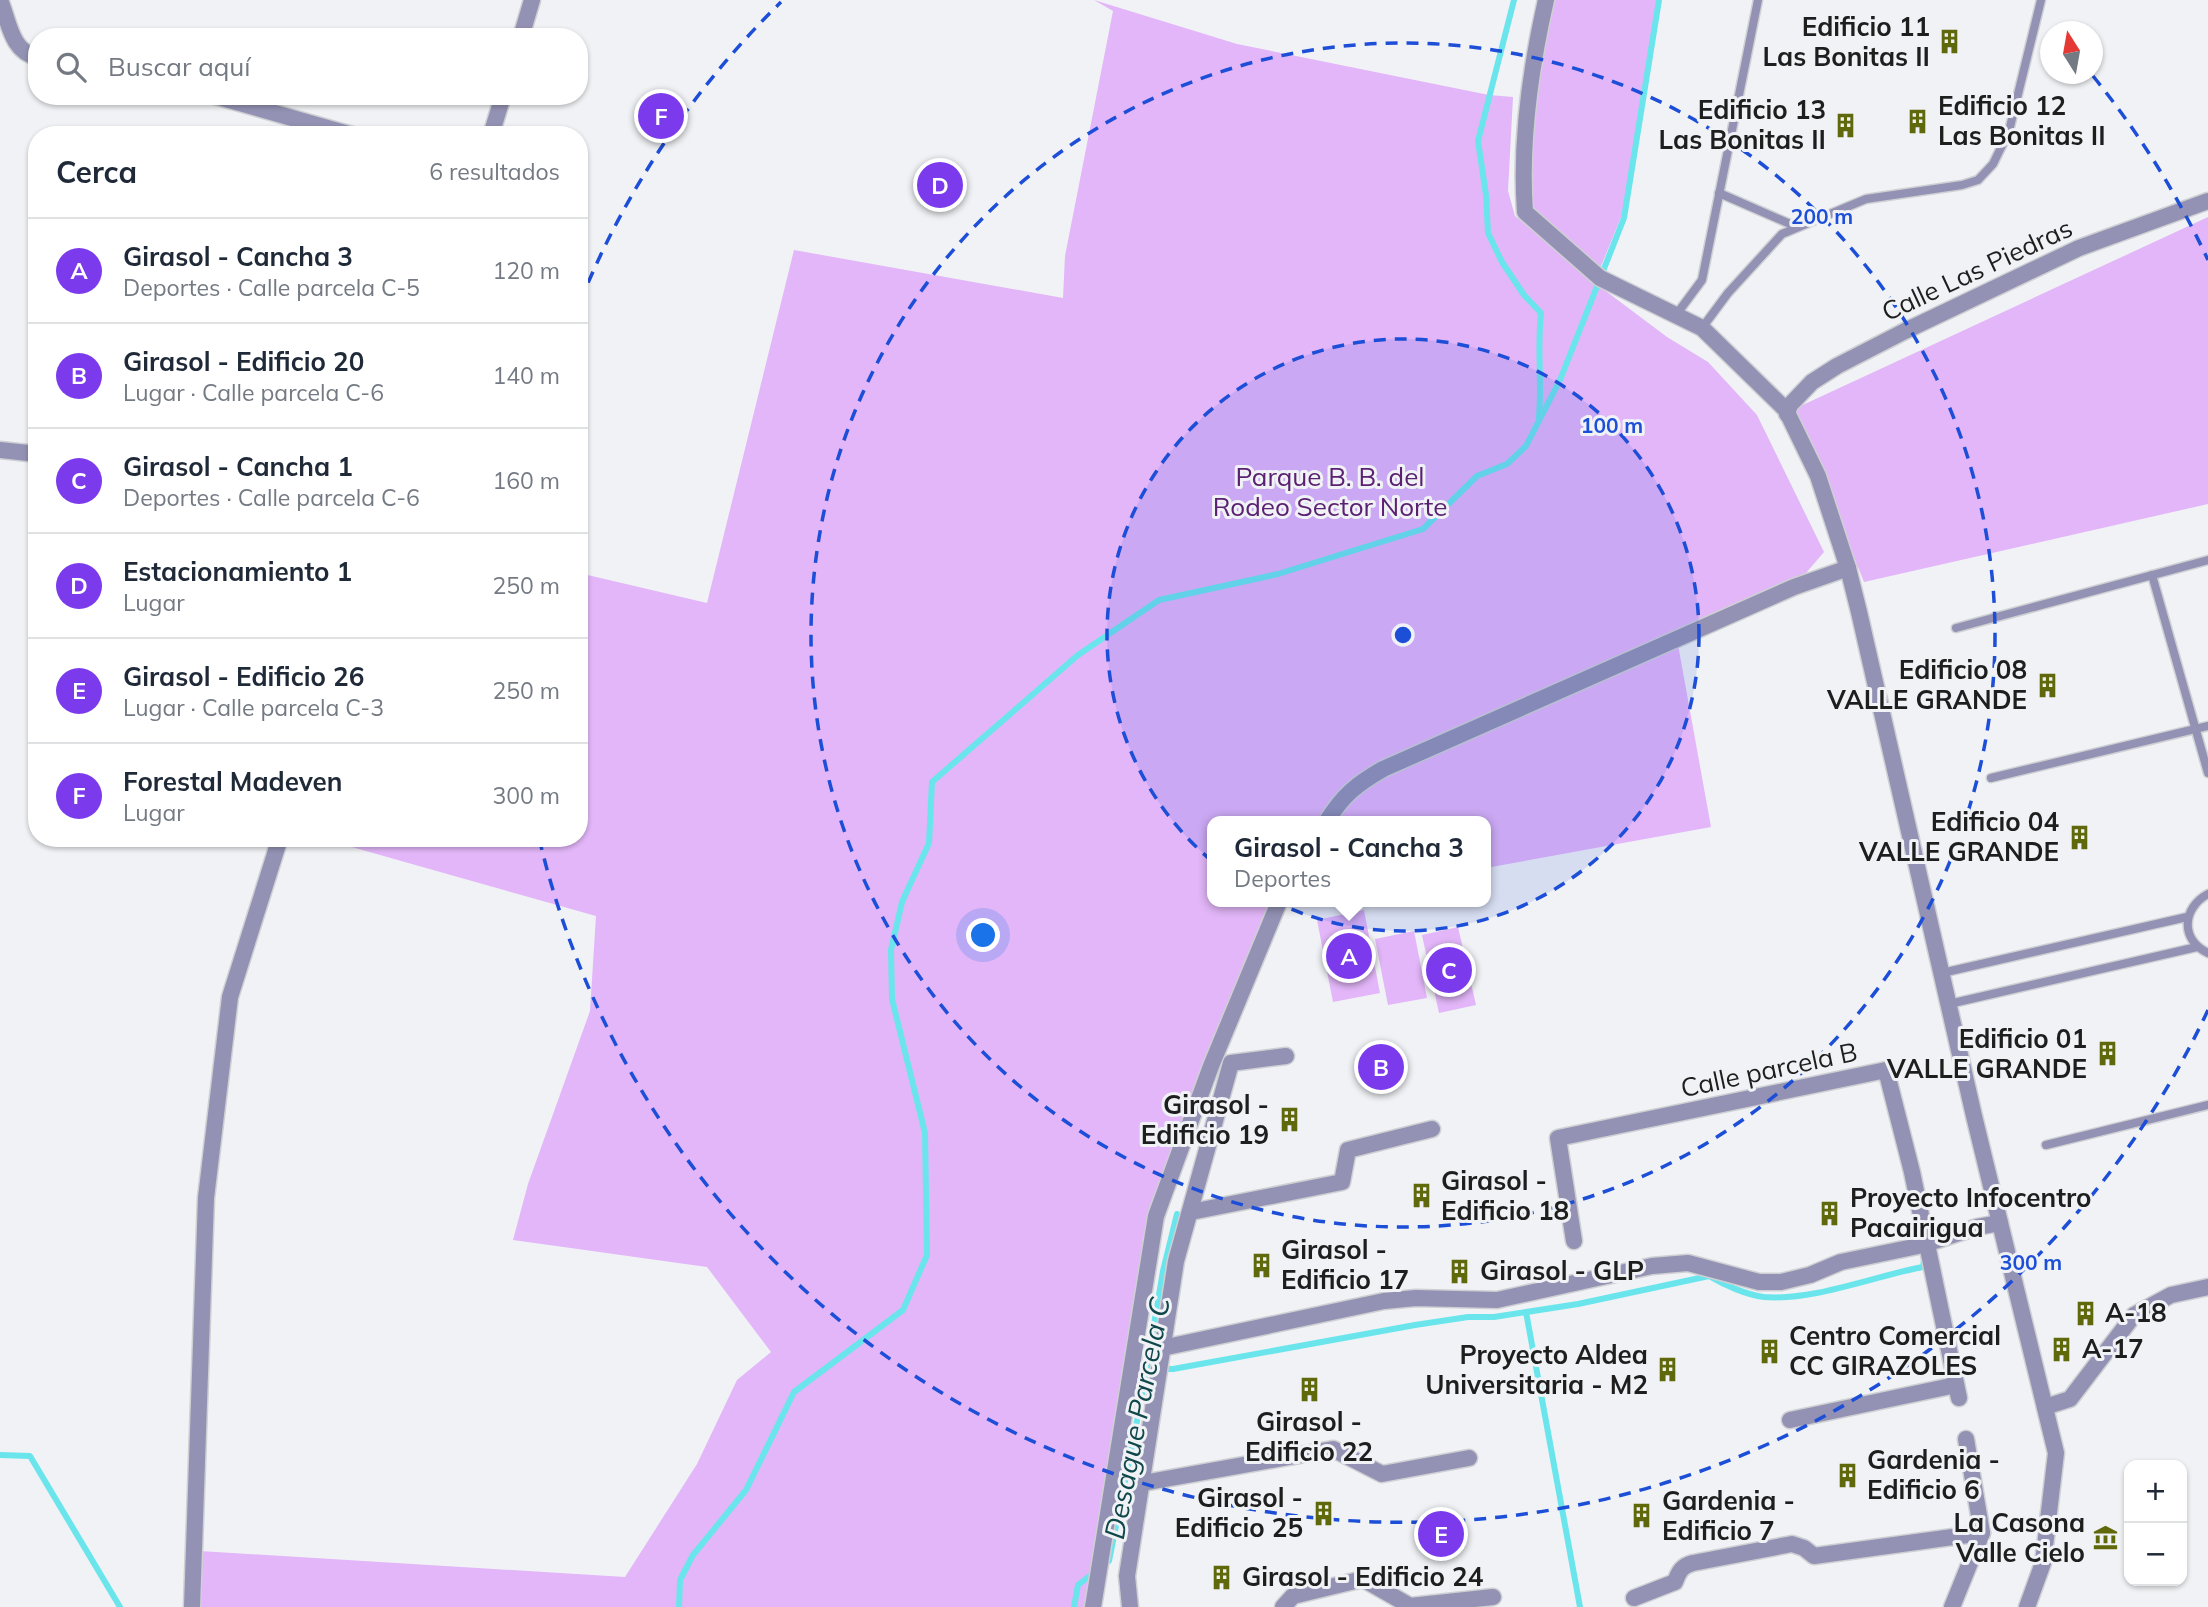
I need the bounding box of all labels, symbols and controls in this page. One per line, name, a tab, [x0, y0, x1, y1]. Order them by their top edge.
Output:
place label: Edificio 11 Las Bonitas II	[1762, 10, 1930, 73]
north arrow	[2040, 21, 2103, 84]
search box	[28, 28, 588, 105]
building icon: Edificio 11 Las Bonitas II	[1936, 28, 1964, 56]
icon: search	[52, 48, 90, 86]
text: Buscar aquí	[108, 50, 251, 83]
place label: Edificio 12 Las Bonitas II	[1938, 89, 2106, 152]
pin: F	[638, 90, 684, 142]
place label: Edificio 13 Las Bonitas II	[1658, 93, 1826, 156]
building icon: Edificio 12 Las Bonitas II	[1904, 107, 1932, 135]
building icon: Edificio 13 Las Bonitas II	[1832, 111, 1860, 139]
text: Cerca	[56, 153, 137, 191]
text: 6 resultados	[429, 157, 560, 186]
pin: D	[917, 159, 963, 211]
text: 200 m	[1791, 203, 1853, 229]
street label: Calle Las Piedras	[1876, 211, 2077, 328]
text: Girasol - Cancha 3	[123, 240, 353, 273]
text: A	[70, 256, 88, 285]
text: 120 m	[492, 256, 560, 285]
text: Deportes · Calle parcela C-5	[123, 273, 420, 302]
text: Girasol - Edificio 20	[123, 345, 364, 378]
text: B	[71, 361, 87, 390]
text: 140 m	[492, 361, 560, 390]
text: Lugar · Calle parcela C-6	[123, 378, 384, 407]
text: 100 m	[1581, 412, 1643, 438]
text: Girasol - Cancha 1	[123, 450, 353, 483]
park label: Parque B. B. del Rodeo Sector Norte	[1213, 460, 1447, 523]
text: C	[71, 466, 87, 495]
text: 160 m	[492, 466, 560, 495]
text: Deportes · Calle parcela C-6	[123, 483, 420, 512]
text: Estacionamiento 1	[123, 555, 352, 588]
text: D	[70, 571, 88, 600]
text: 250 m	[492, 571, 560, 600]
text: Lugar	[123, 588, 185, 617]
centre of rings	[1391, 623, 1415, 647]
place label: Edificio 08 VALLE GRANDE	[1826, 653, 2027, 716]
text: Girasol - Edificio 26	[123, 660, 364, 693]
building icon: Edificio 08 VALLE GRANDE	[2033, 671, 2061, 699]
text: E	[72, 676, 86, 705]
text: 250 m	[492, 676, 560, 705]
text: Lugar · Calle parcela C-3	[123, 693, 384, 722]
text: Forestal Madeven	[123, 765, 343, 798]
text: F	[72, 781, 86, 810]
text: 300 m	[492, 781, 560, 810]
text: Lugar	[123, 798, 185, 827]
place label: Edificio 04 VALLE GRANDE	[1858, 805, 2059, 868]
popup	[1207, 816, 1491, 907]
building icon: Edificio 04 VALLE GRANDE	[2065, 823, 2093, 851]
text: Girasol - Cancha 3	[1234, 831, 1464, 864]
text: Deportes	[1234, 864, 1332, 893]
your location	[966, 918, 1000, 952]
pin: A	[1326, 930, 1372, 982]
pin: C	[1426, 944, 1472, 996]
place label: Edificio 01 VALLE GRANDE	[1886, 1022, 2087, 1085]
street label: Calle parcela B	[1678, 1035, 1860, 1104]
building icon: Edificio 01 VALLE GRANDE	[2093, 1040, 2121, 1068]
pin: B	[1358, 1041, 1404, 1093]
place label: Girasol - Edificio 19	[1141, 1088, 1269, 1151]
building icon: Girasol - Edificio 19	[1275, 1106, 1303, 1134]
place label: Girasol - Edificio 18	[1441, 1164, 1569, 1227]
place label: Proyecto Infocentro Pacairigua	[1850, 1181, 2091, 1244]
building icon: Girasol - Edificio 18	[1407, 1182, 1435, 1210]
building icon: Proyecto Infocentro Pacairigua	[1816, 1199, 1844, 1227]
place label: Girasol - Edificio 17	[1281, 1233, 1409, 1296]
text: 300 m	[2000, 1249, 2062, 1275]
building icon: Girasol - Edificio 17	[1247, 1251, 1275, 1279]
place label: Girasol - GLP	[1480, 1254, 1644, 1287]
building icon: Girasol - GLP	[1446, 1257, 1474, 1285]
water label: Desague Parcela C	[1096, 1293, 1177, 1542]
place label: A-18	[2105, 1296, 2167, 1329]
building icon: A-18	[2071, 1299, 2099, 1327]
place label: Centro Comercial CC GIRAZOLES	[1789, 1319, 2001, 1382]
place label: A-17	[2082, 1332, 2144, 1365]
building icon: A-17	[2048, 1335, 2076, 1363]
building icon: Centro Comercial CC GIRAZOLES	[1755, 1337, 1783, 1365]
place label: Proyecto Aldea Universitaria - M2	[1425, 1338, 1648, 1401]
building icon: Proyecto Aldea Universitaria - M2	[1654, 1356, 1682, 1384]
building icon: Girasol - Edificio 22	[1295, 1376, 1323, 1404]
place label: Girasol - Edificio 22	[1245, 1405, 1373, 1468]
place label: Gardenia - Edificio 6	[1867, 1443, 2000, 1506]
map controls	[2124, 1460, 2187, 1586]
button: +	[2124, 1460, 2187, 1523]
building icon: Gardenia - Edificio 6	[1833, 1461, 1861, 1489]
place label: Girasol - Edificio 25	[1175, 1481, 1303, 1544]
place label: Gardenia - Edificio 7	[1662, 1484, 1795, 1547]
building icon: Girasol - Edificio 25	[1309, 1499, 1337, 1527]
building icon: Gardenia - Edificio 7	[1628, 1502, 1656, 1530]
place label: La Casona Valle Cielo	[1954, 1506, 2085, 1569]
pin: E	[1418, 1508, 1464, 1560]
button: −	[2124, 1523, 2187, 1586]
museum icon: La Casona Valle Cielo	[2091, 1524, 2119, 1552]
place label: Girasol - Edificio 24	[1242, 1560, 1484, 1593]
building icon: Girasol - Edificio 24	[1208, 1563, 1236, 1591]

